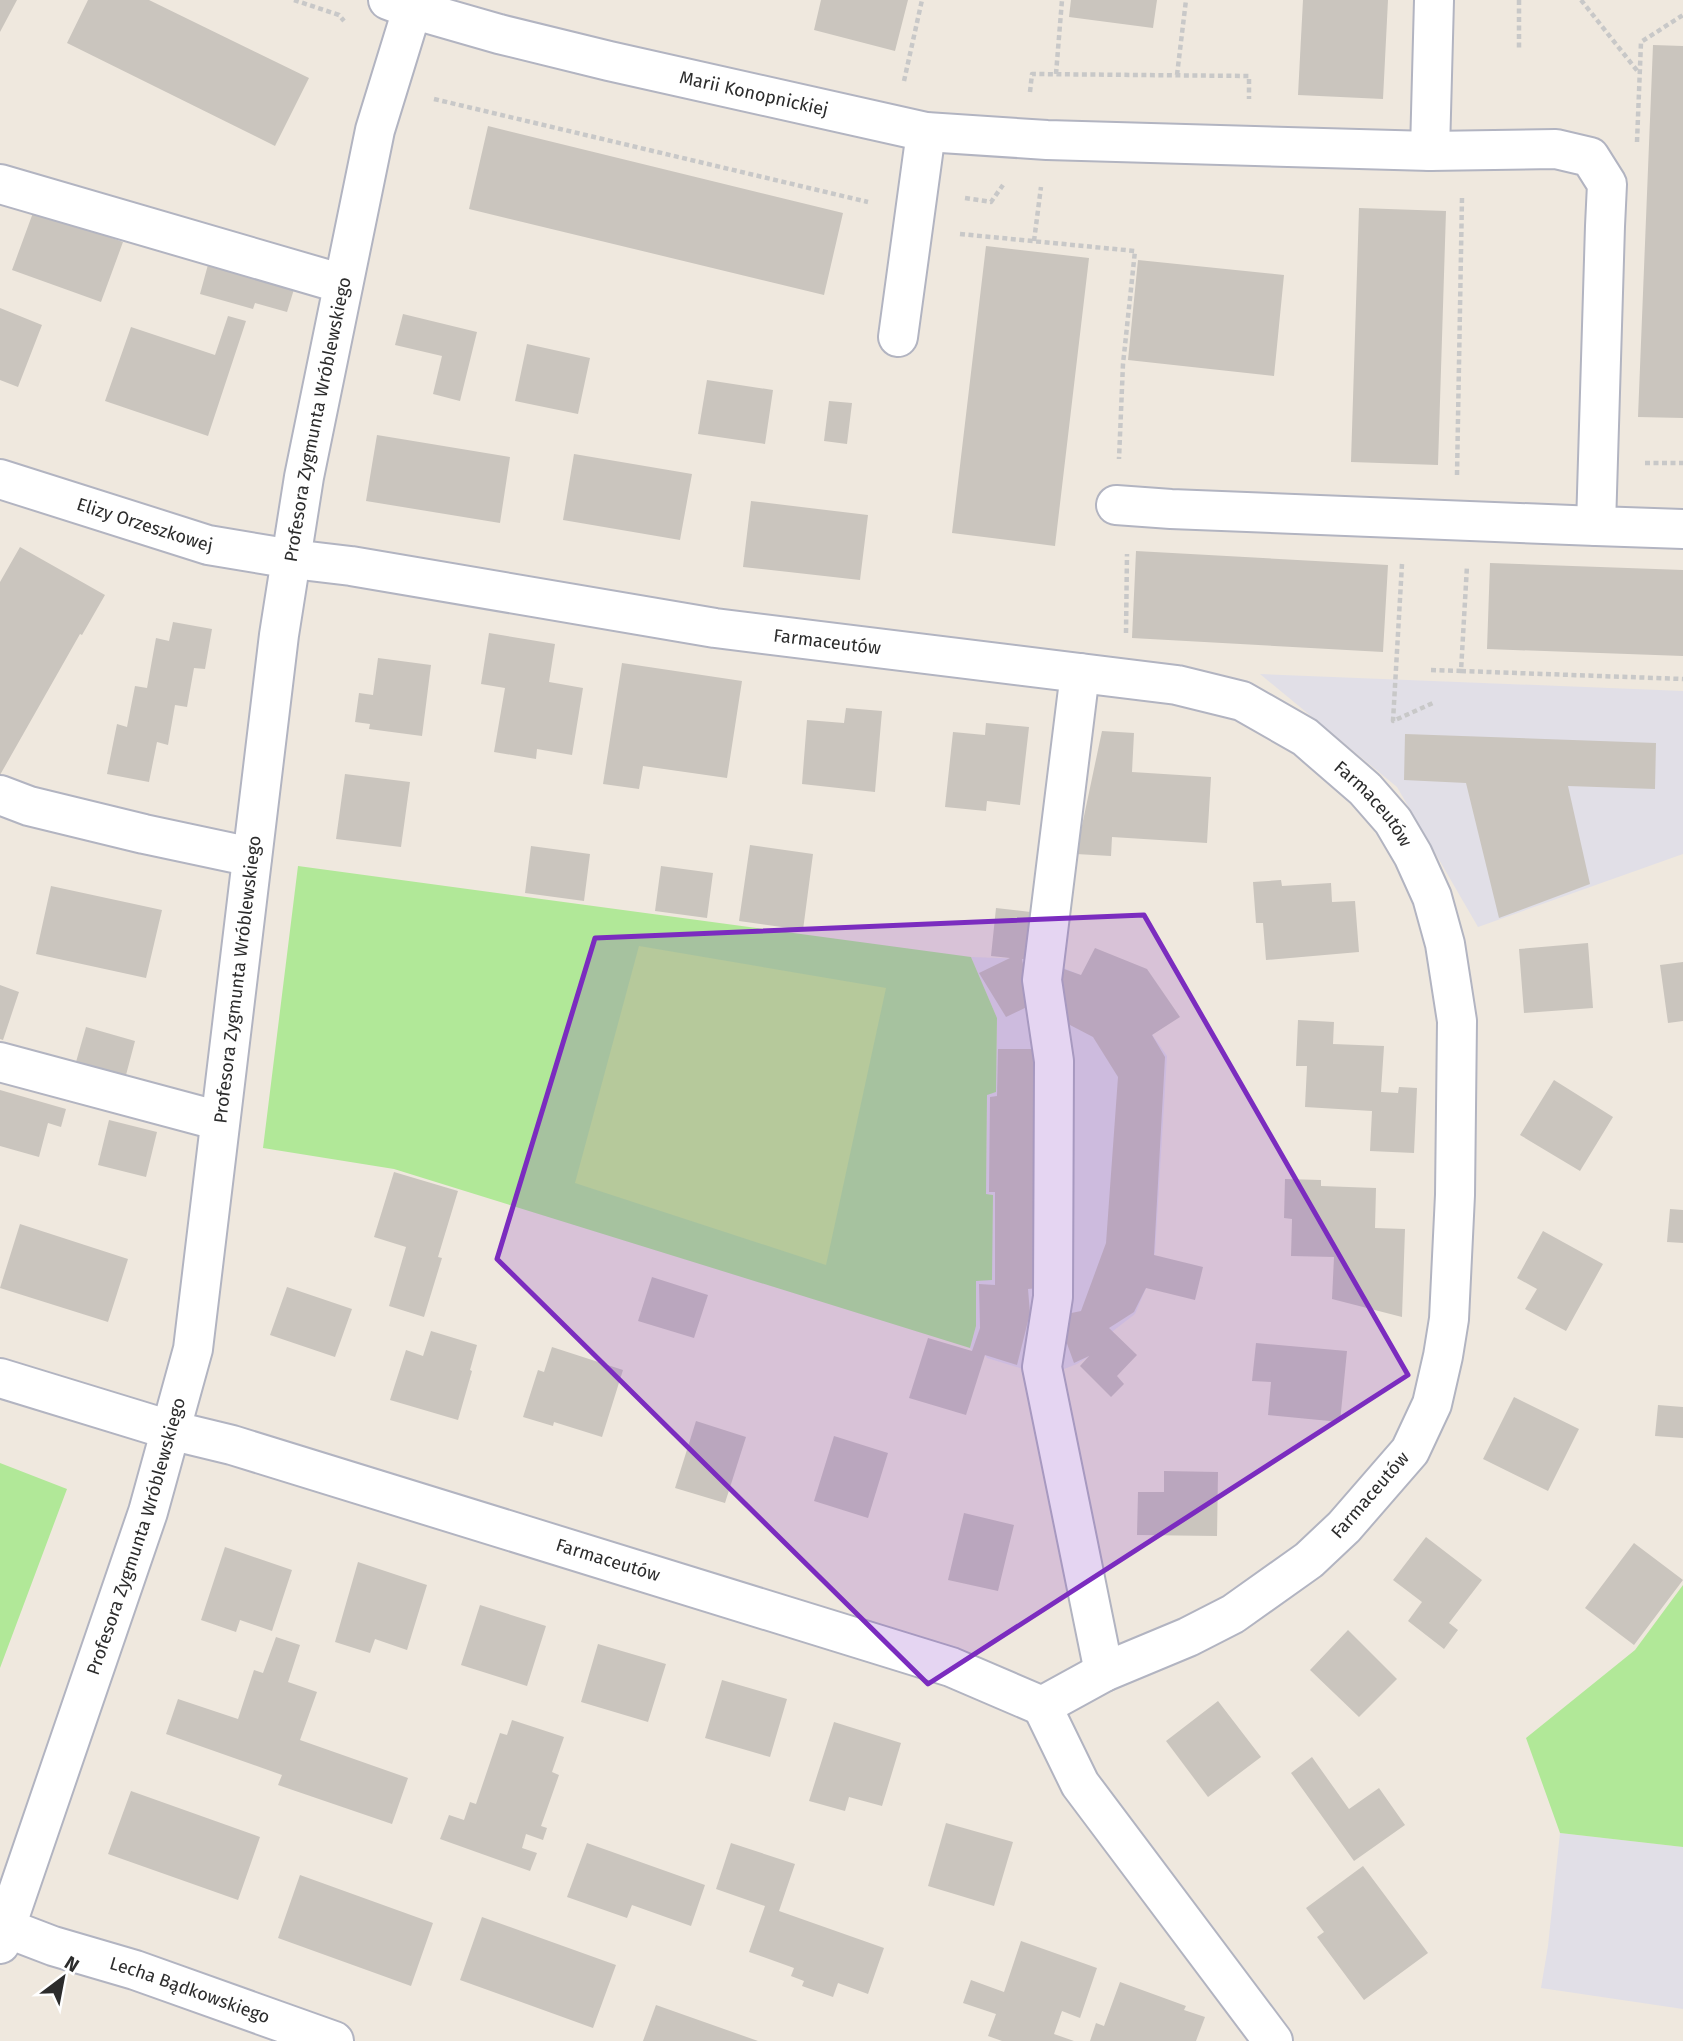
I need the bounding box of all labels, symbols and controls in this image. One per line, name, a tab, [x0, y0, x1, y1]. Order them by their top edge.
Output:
street label: Marii Konopnickiej	[678, 66, 830, 121]
street label: Profesora Zygmunta Wróblewskiego	[280, 275, 356, 563]
street label: Elizy Orzeszkowej	[74, 493, 214, 557]
street label: Farmaceutów	[772, 624, 882, 659]
street label: Farmaceutów	[1330, 756, 1417, 851]
street label: Profesora Zygmunta Wróblewskiego	[209, 834, 266, 1125]
street label: Profesora Zygmunta Wróblewskiego	[82, 1395, 190, 1678]
street label: Farmaceutów	[1326, 1447, 1414, 1543]
street label: Farmaceutów	[553, 1534, 663, 1586]
north arrow	[28, 1943, 98, 2013]
text: N	[60, 1951, 83, 1977]
street label: Lecha Bądkowskiego	[107, 1952, 273, 2028]

